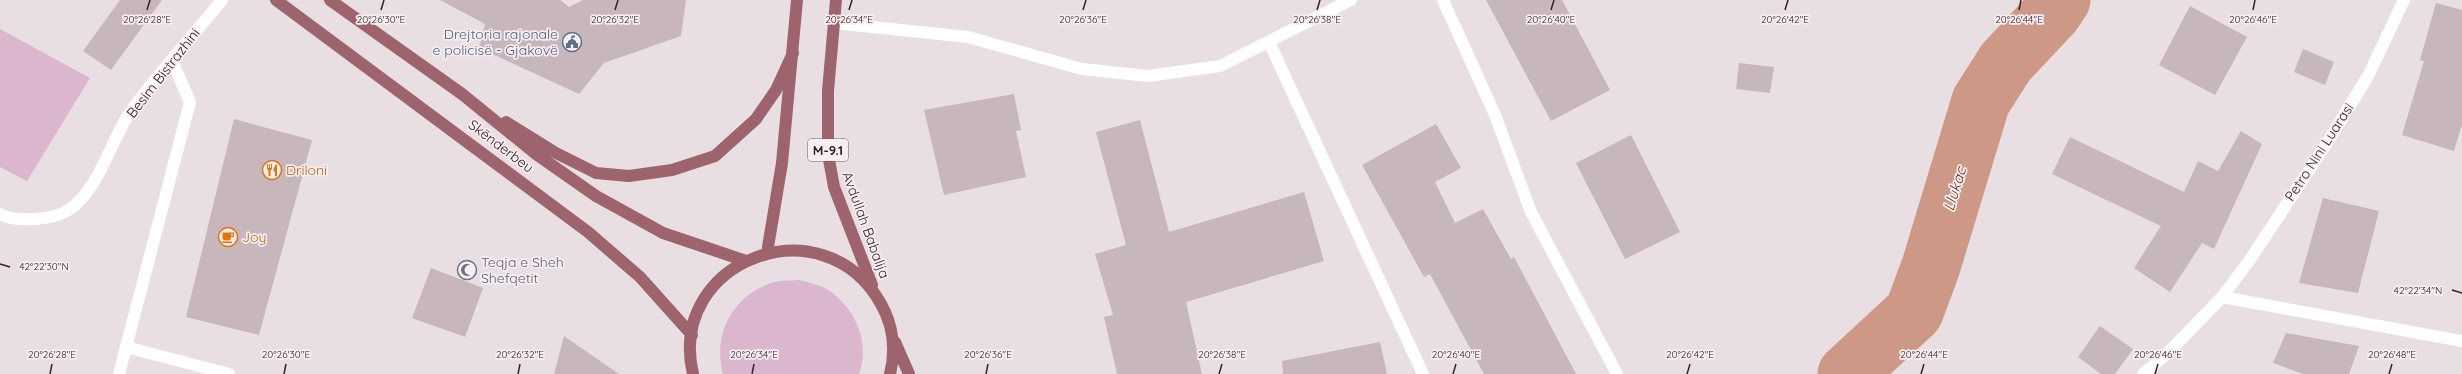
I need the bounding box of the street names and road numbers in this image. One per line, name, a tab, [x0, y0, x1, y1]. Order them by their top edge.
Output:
street label: Besim Bistrazhini	[122, 24, 204, 122]
street label: Petro Nini Luarasi	[2281, 100, 2357, 204]
street label: Skënderbeu	[465, 116, 537, 176]
road number: M-9.1	[808, 139, 848, 161]
street label: Avdullah Babalija	[838, 169, 894, 281]

